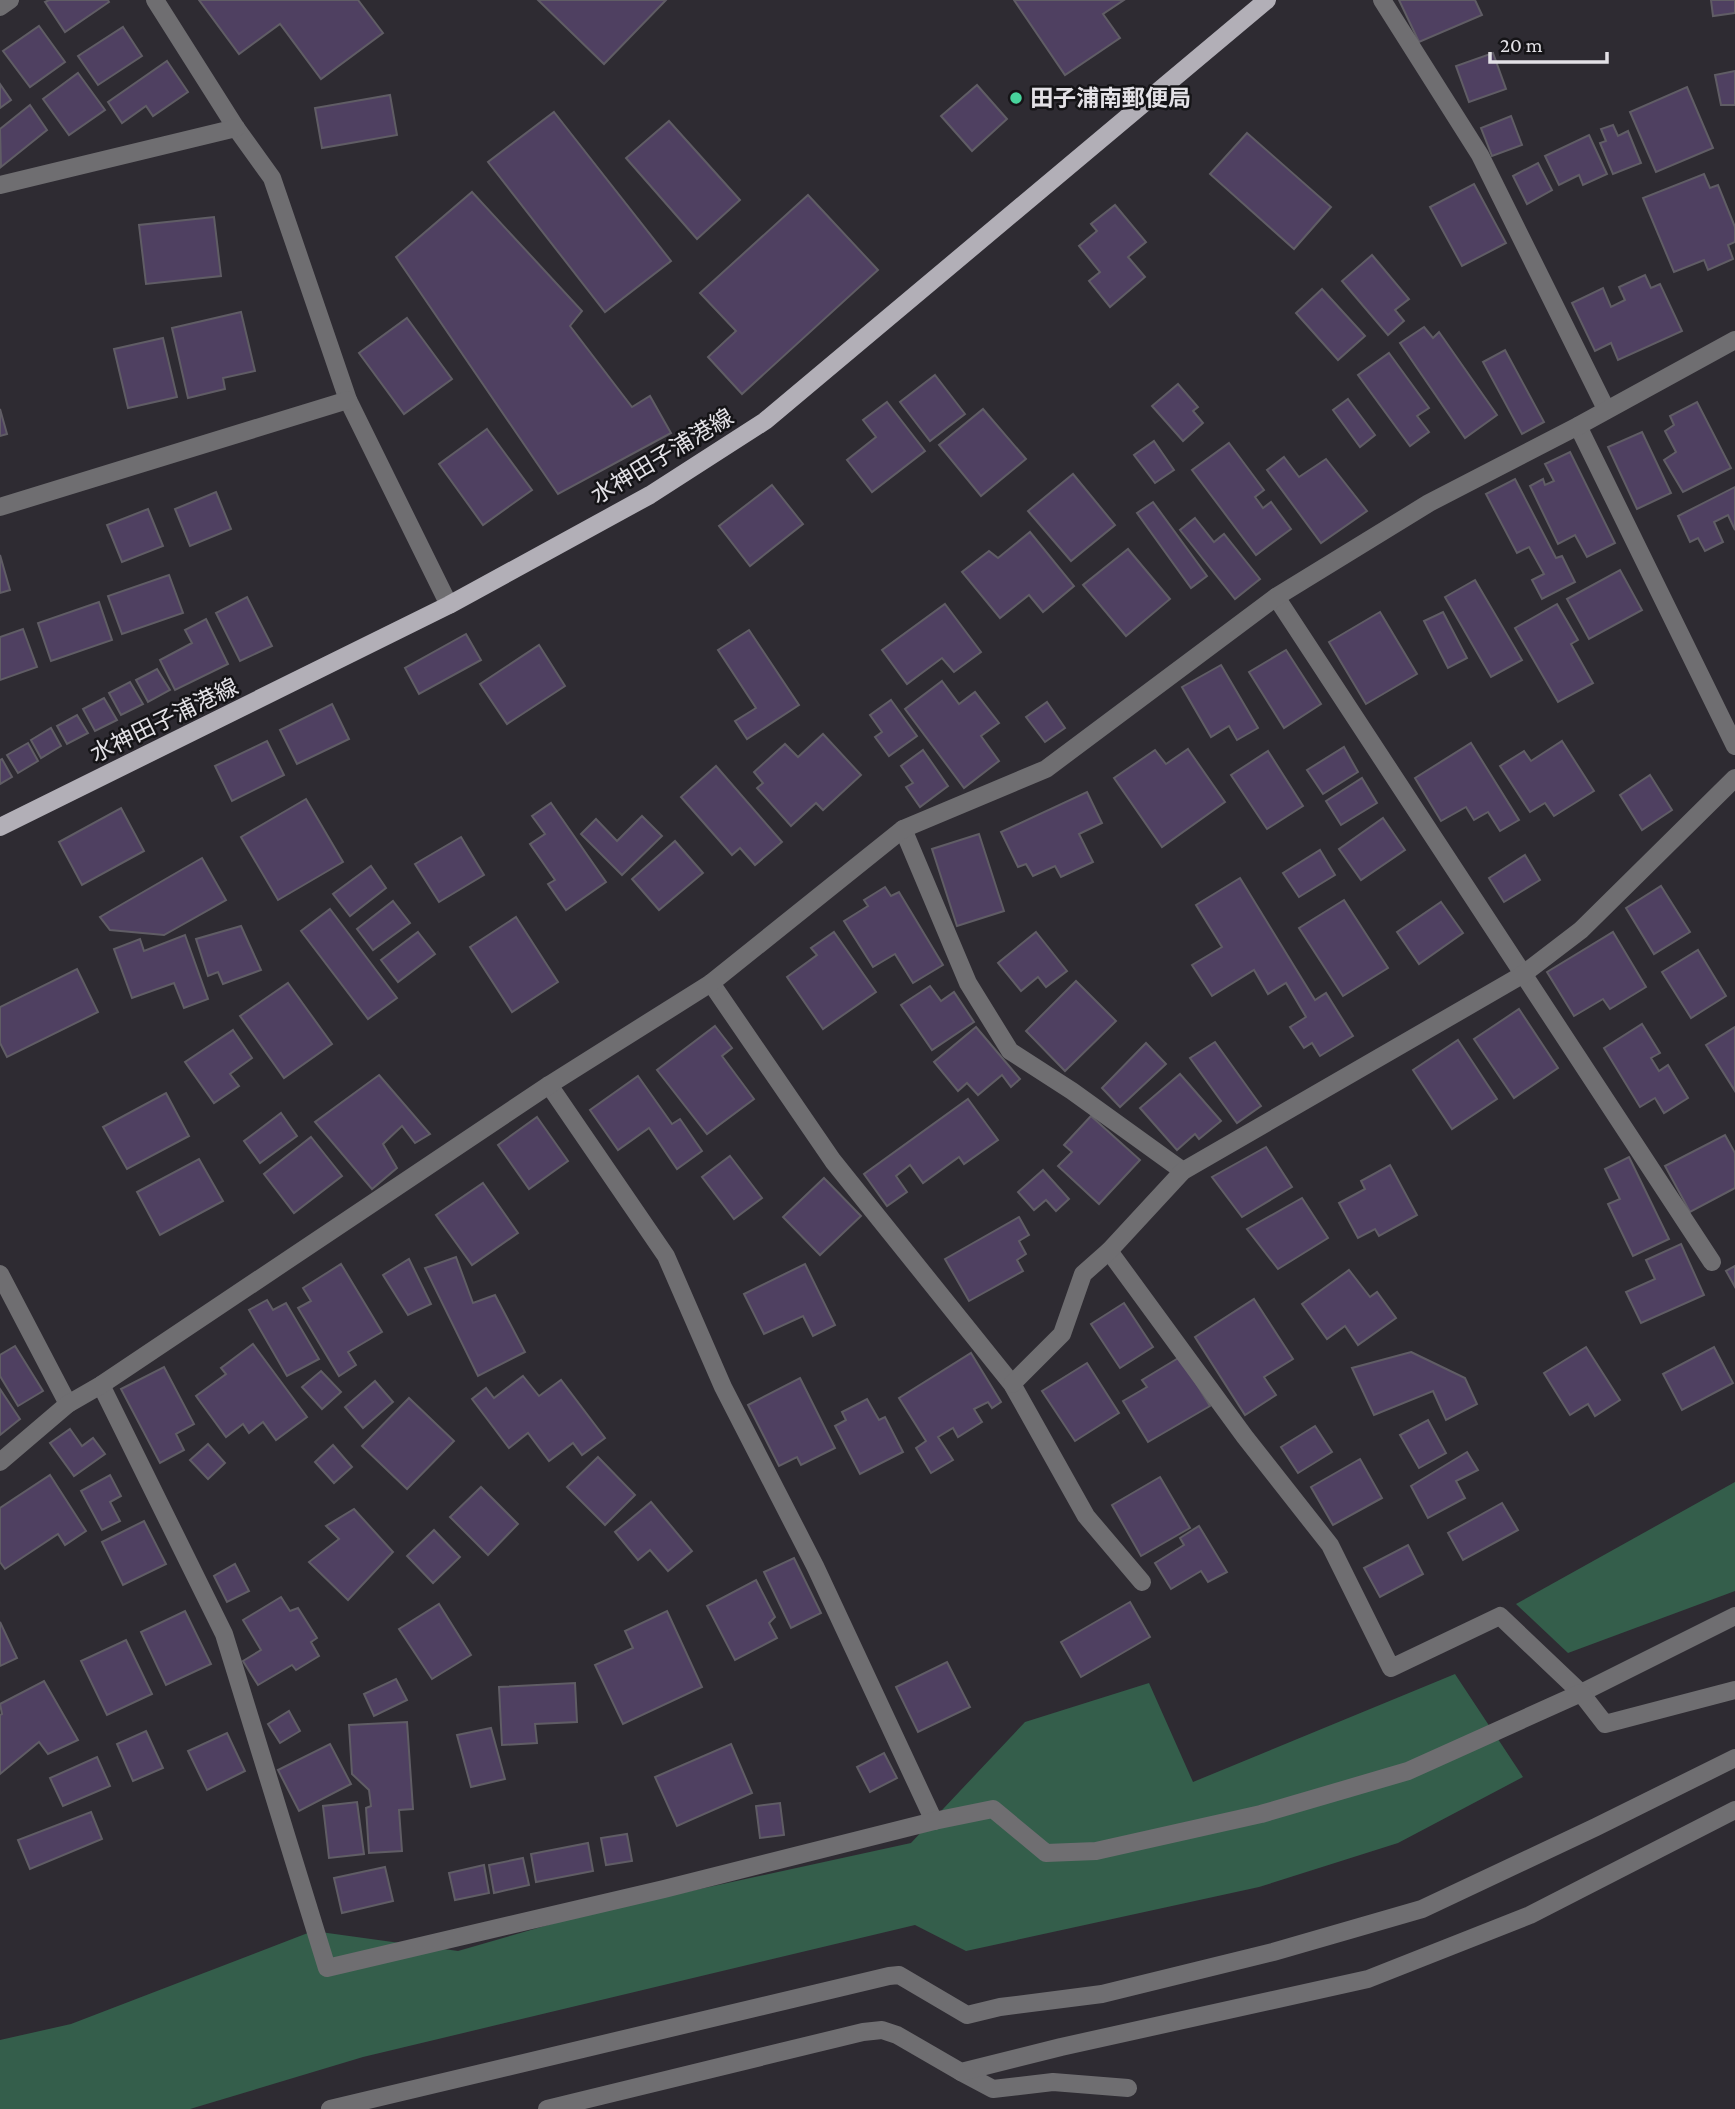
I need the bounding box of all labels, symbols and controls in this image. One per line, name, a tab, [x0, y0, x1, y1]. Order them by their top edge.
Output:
scale bar	[1490, 21, 1607, 65]
text: 20 m	[1500, 33, 1543, 57]
place label: 田子浦南郵便局	[1030, 85, 1191, 111]
marker: 田子浦南郵便局	[1008, 90, 1024, 106]
street label: 水神田子浦港線	[586, 403, 738, 509]
street label: 水神田子浦港線	[86, 673, 242, 767]

